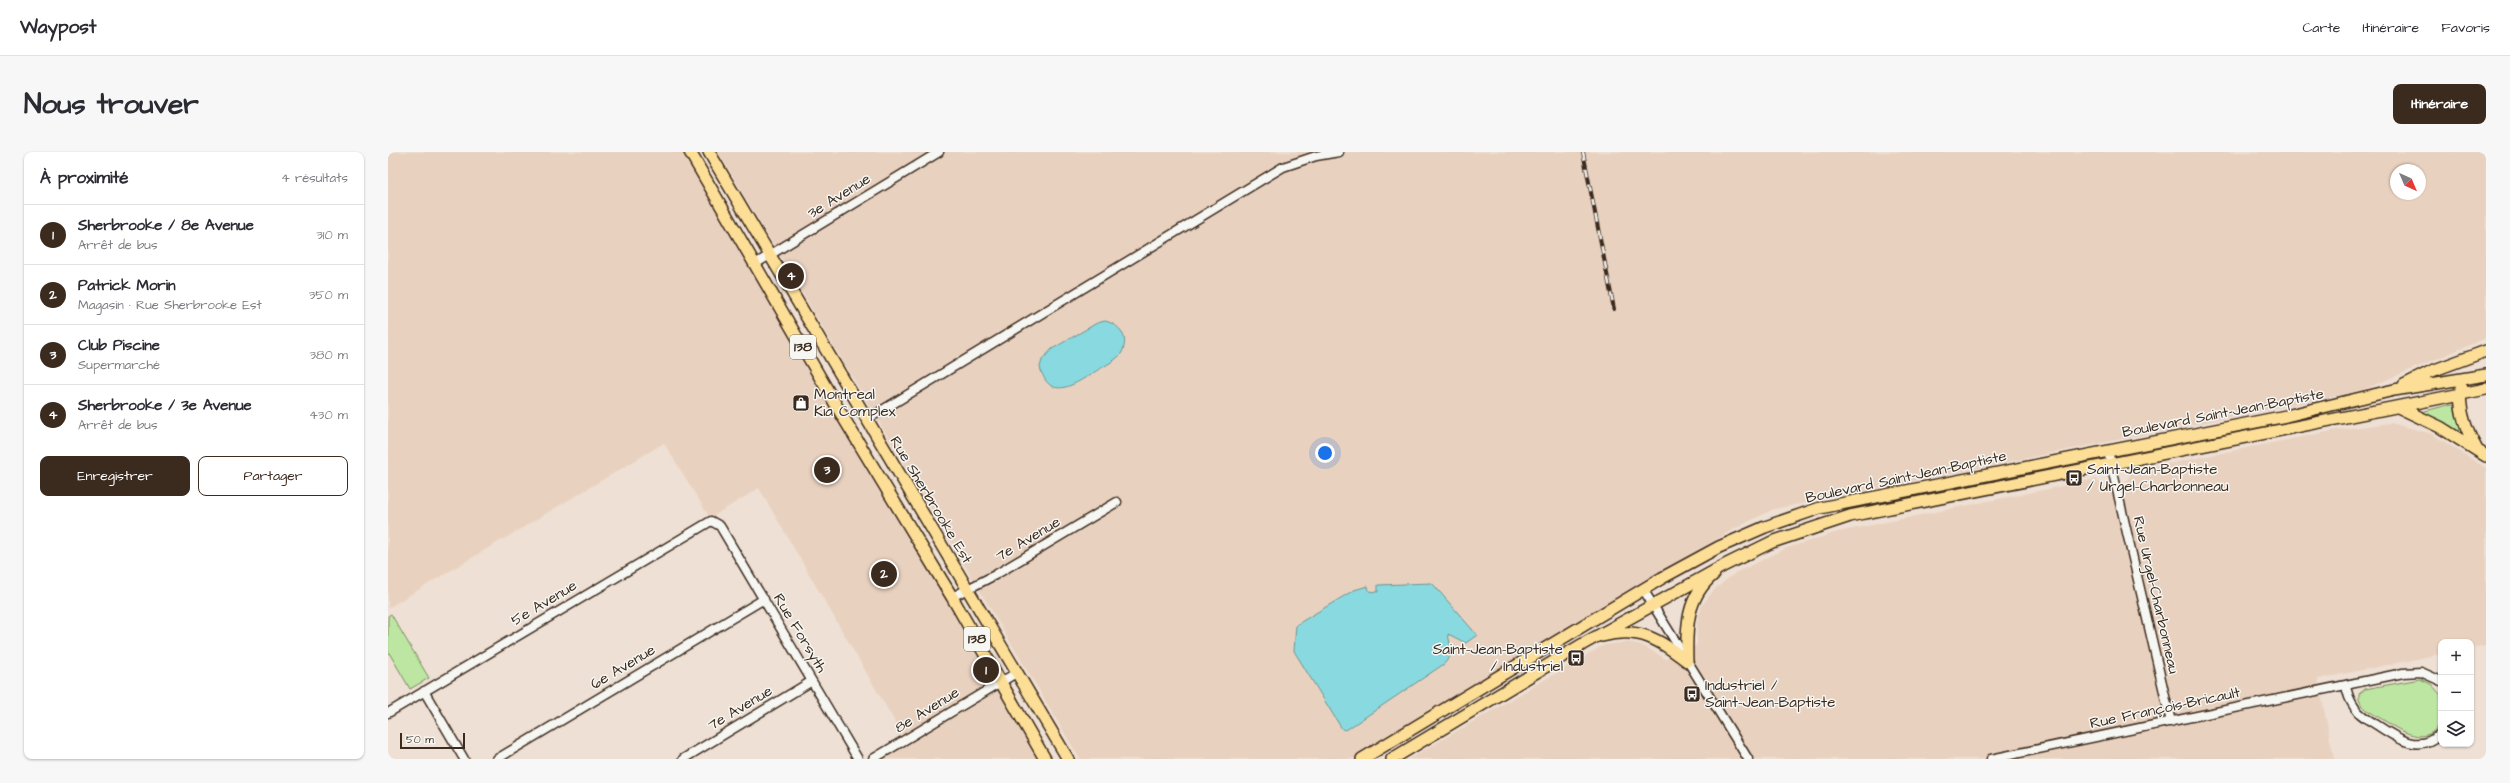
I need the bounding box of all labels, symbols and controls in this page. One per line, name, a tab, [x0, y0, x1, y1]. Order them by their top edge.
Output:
text: Waypost	[20, 14, 96, 41]
text: Carte	[2302, 18, 2340, 38]
text: Itinéraire	[2362, 18, 2419, 38]
text: Favoris	[2441, 18, 2490, 38]
button: Itinéraire	[2393, 84, 2486, 124]
text: Nous trouver	[24, 85, 199, 124]
north arrow	[2390, 164, 2426, 200]
text: À proximité	[40, 166, 129, 190]
street label: 3e Avenue	[804, 168, 874, 224]
text: 4 résultats	[281, 169, 348, 187]
text: Sherbrooke / 8e Avenue	[78, 215, 254, 236]
text: 1	[52, 226, 54, 244]
text: 310 m	[316, 226, 348, 244]
text: Arrêt de bus	[78, 236, 158, 254]
pin: 4	[778, 261, 804, 291]
text: Patrick Morin	[78, 275, 175, 296]
text: 2	[49, 286, 57, 304]
text: 350 m	[309, 286, 348, 304]
text: Magasin · Rue Sherbrooke Est	[78, 296, 262, 314]
text: Club Piscine	[78, 335, 160, 356]
road number: 138	[790, 335, 816, 359]
text: 3	[50, 346, 56, 364]
text: 380 m	[309, 346, 348, 364]
text: Supermarché	[78, 356, 160, 374]
street label: Boulevard Saint-Jean-Baptiste	[2120, 383, 2326, 443]
place label: Montreal Kia Complex	[814, 384, 897, 422]
shop icon: Montreal Kia Complex	[791, 393, 811, 413]
text: Sherbrooke / 3e Avenue	[78, 395, 252, 416]
text: 4	[49, 406, 57, 424]
text: 430 m	[309, 406, 348, 424]
text: Arrêt de bus	[78, 416, 158, 434]
street label: Rue Sherbrooke Est	[885, 432, 977, 568]
your location	[1315, 443, 1335, 463]
street label: Boulevard Saint-Jean-Baptiste	[1804, 445, 2008, 509]
pin: 3	[814, 455, 840, 485]
button: Enregistrer	[40, 456, 190, 496]
button: Partager	[198, 456, 348, 496]
place label: Saint-Jean-Baptiste / Urgel-Charbonneau	[2087, 459, 2229, 498]
bus stop icon: Saint-Jean-Baptiste / Urgel-Charbonneau	[2064, 468, 2084, 488]
street label: 7e Avenue	[992, 511, 1064, 567]
street label: Rue Urgel-Charbonneau	[2127, 514, 2184, 676]
pin: 2	[871, 559, 897, 589]
street label: 5e Avenue	[507, 575, 581, 631]
street label: Rue Forsyth	[767, 590, 832, 677]
road number: 138	[964, 627, 990, 651]
street label: 6e Avenue	[587, 639, 659, 695]
place label: Saint-Jean-Baptiste / Industriel	[1433, 639, 1563, 677]
map controls	[2438, 639, 2474, 747]
button: +	[2438, 639, 2474, 675]
bus stop icon: Saint-Jean-Baptiste / Industriel	[1566, 648, 1586, 668]
pin: 1	[973, 655, 999, 685]
place label: Industriel / Saint-Jean-Baptiste	[1705, 675, 1835, 713]
button: −	[2438, 675, 2474, 711]
street label: 7e Avenue	[704, 680, 776, 736]
street label: 8e Avenue	[891, 682, 963, 738]
street label: Rue François-Bricault	[2088, 682, 2242, 734]
bus stop icon: Industriel / Saint-Jean-Baptiste	[1682, 684, 1702, 704]
button: layers	[2438, 711, 2474, 747]
scale bar	[400, 731, 465, 750]
text: 50 m	[406, 732, 434, 747]

